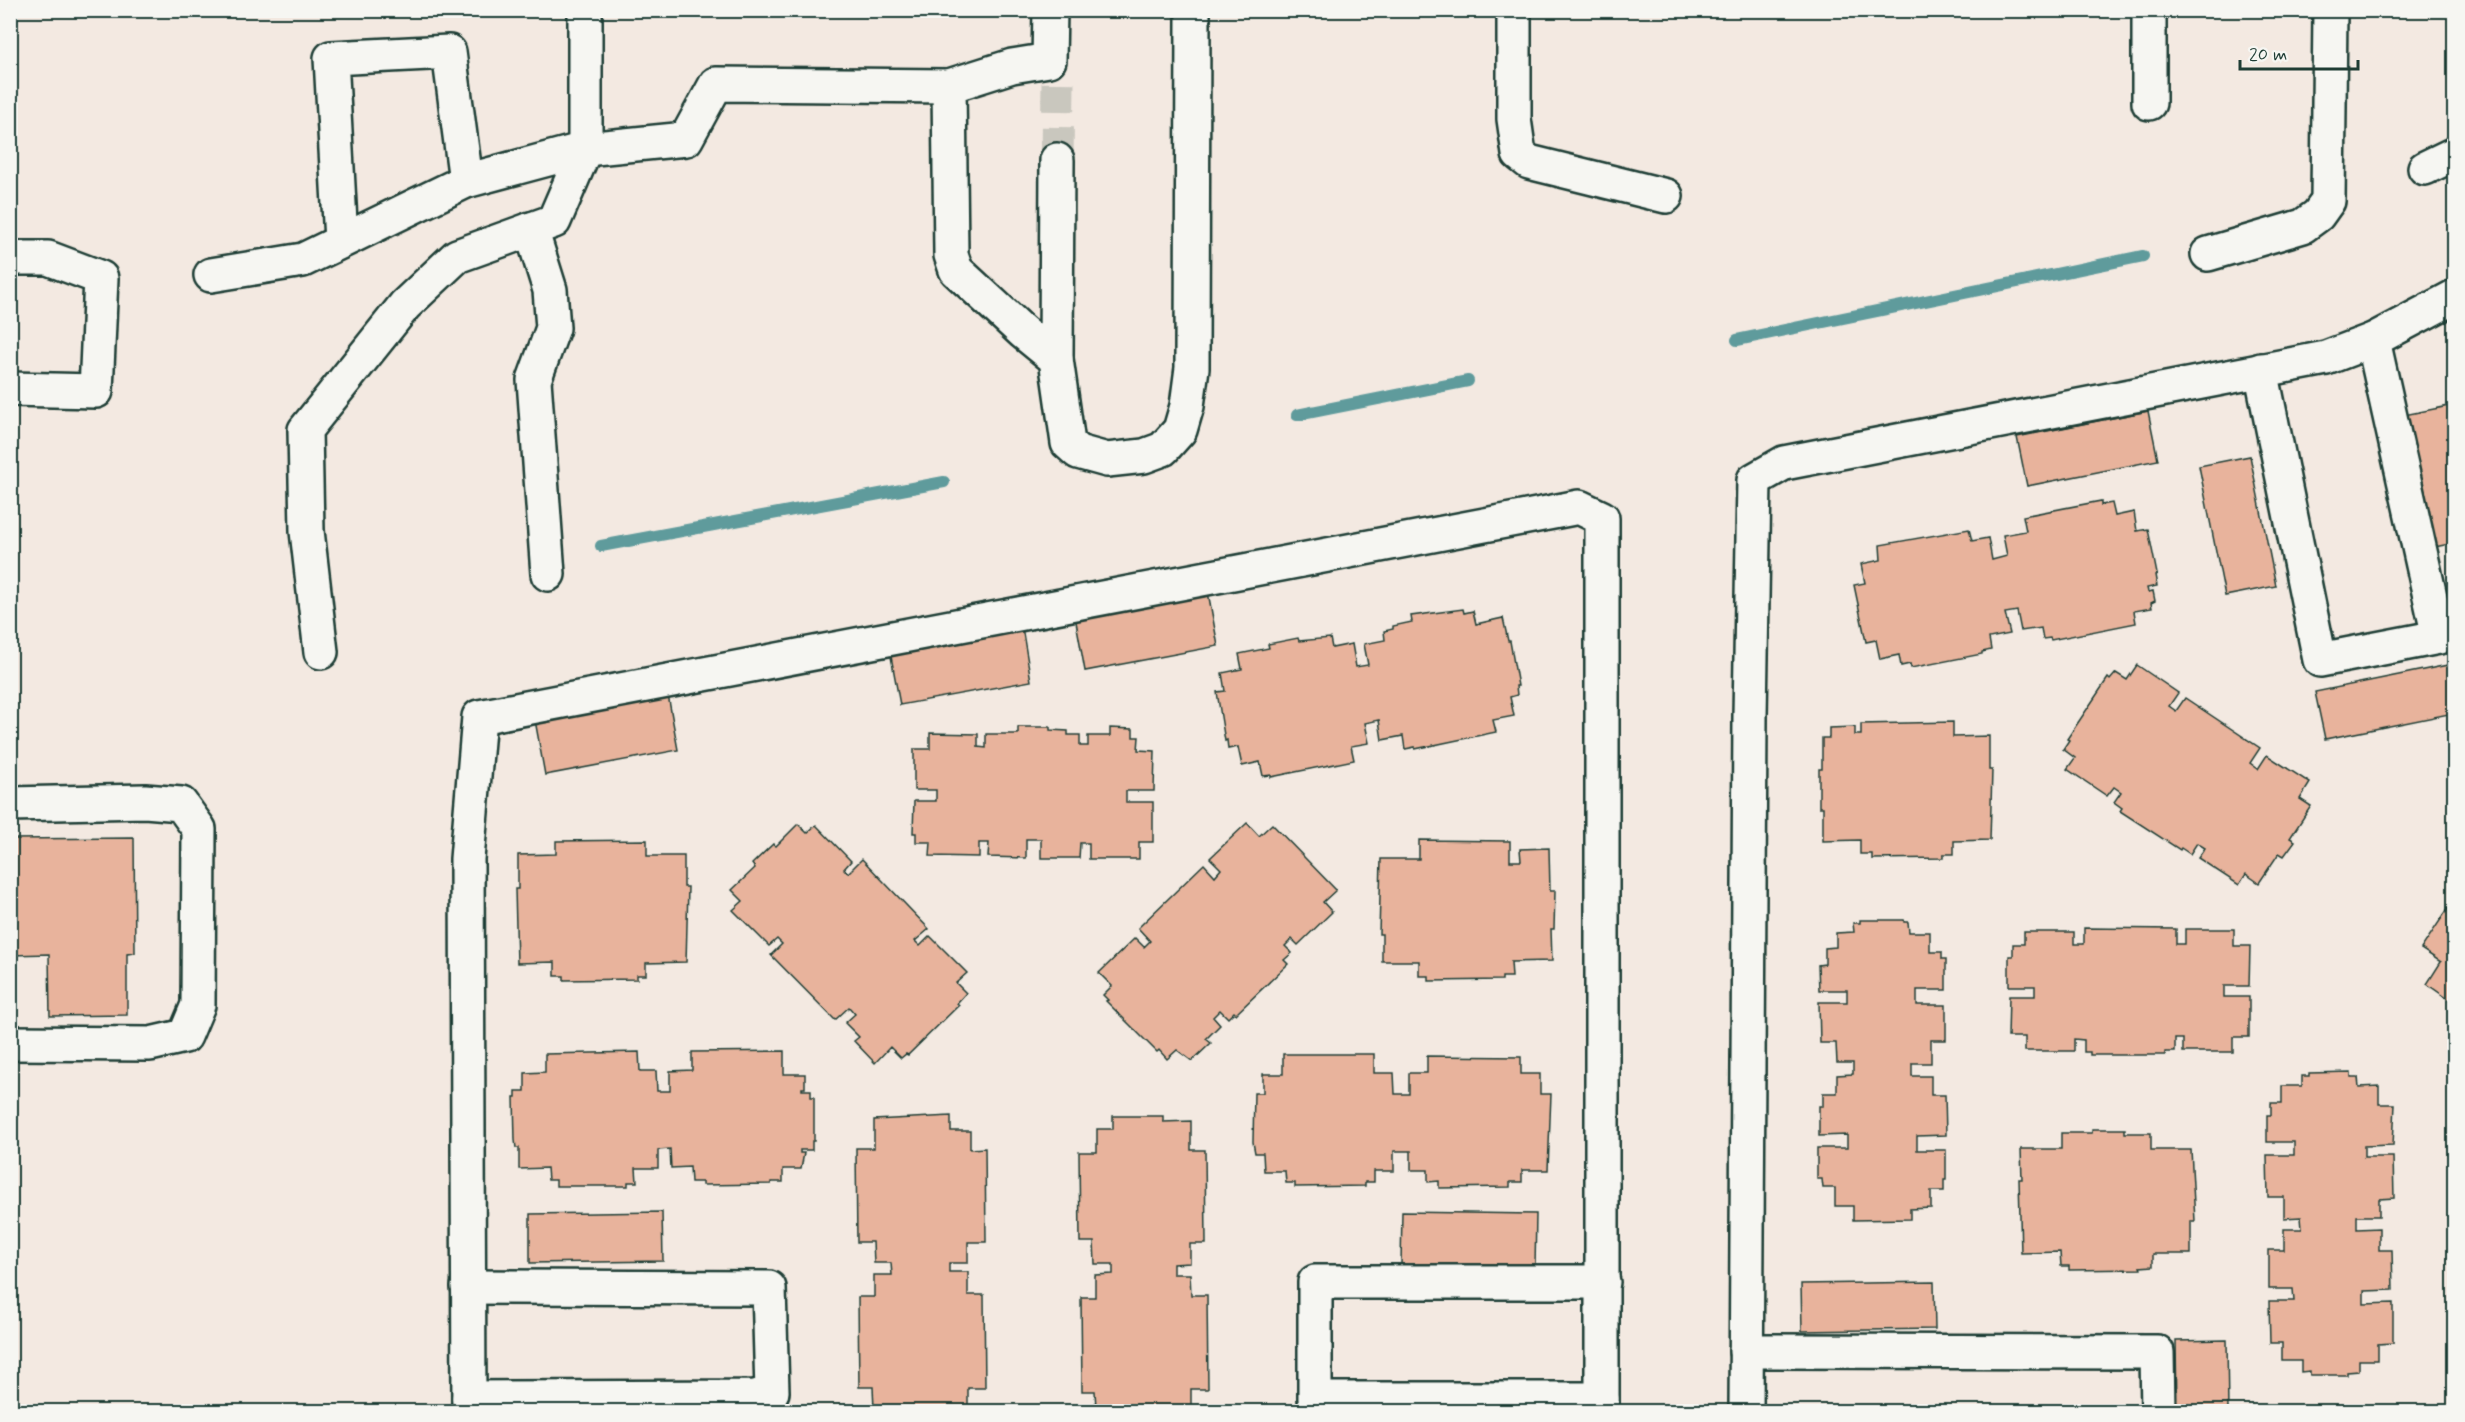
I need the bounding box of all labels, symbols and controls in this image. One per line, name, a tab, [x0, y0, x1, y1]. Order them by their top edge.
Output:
scale bar	[2240, 33, 2358, 71]
text: 20 m	[2249, 43, 2287, 67]

